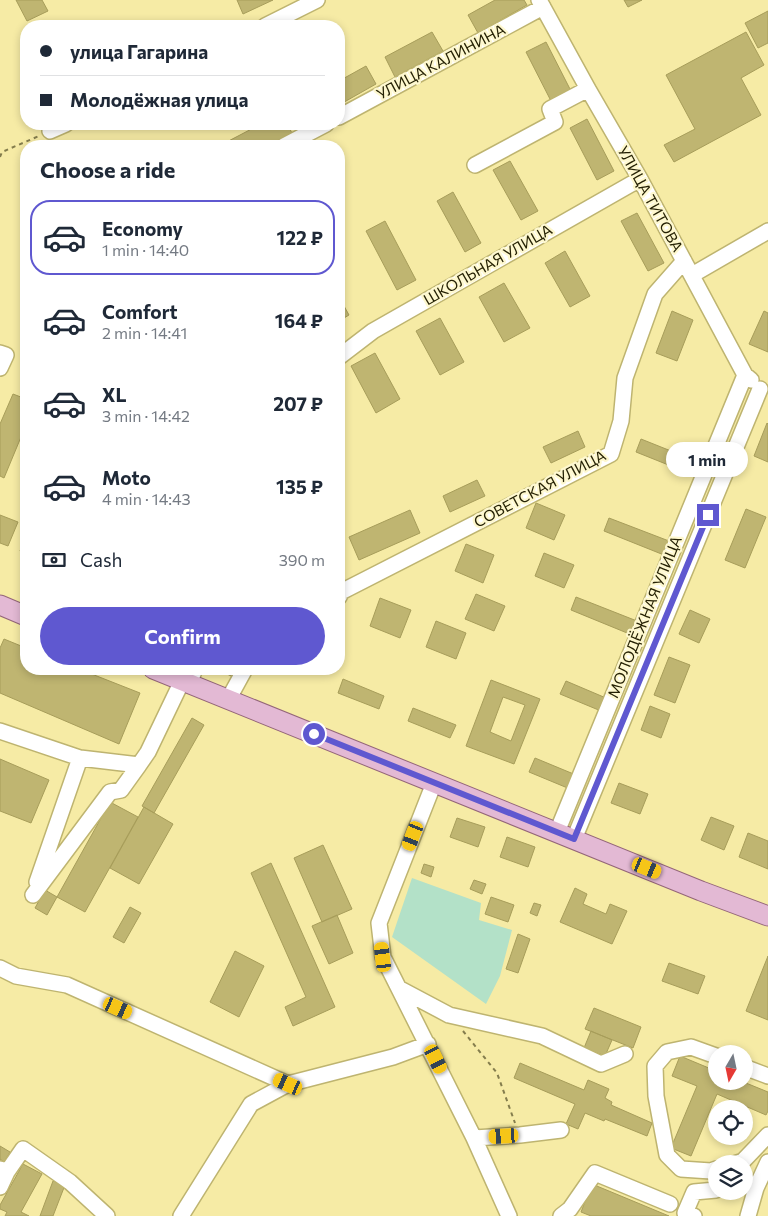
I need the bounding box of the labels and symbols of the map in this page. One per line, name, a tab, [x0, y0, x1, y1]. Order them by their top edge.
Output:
street label: УЛИЦА КАЛИНИНА	[373, 20, 508, 103]
street label: УЛИЦА ТИТОВА	[614, 142, 687, 255]
street label: ШКОЛЬНАЯ УЛИЦА	[420, 220, 555, 308]
callout: 1 min	[667, 442, 749, 478]
street label: СОВЕТСКАЯ УЛИЦА	[470, 446, 609, 531]
route end	[697, 504, 719, 526]
street label: МОЛОДЁЖНАЯ УЛИЦА	[603, 533, 685, 700]
route start	[303, 723, 325, 745]
car	[400, 819, 425, 853]
car	[630, 855, 663, 881]
car	[373, 941, 392, 973]
car	[101, 995, 134, 1021]
car	[422, 1042, 449, 1076]
north arrow	[708, 1045, 752, 1090]
car	[271, 1071, 304, 1097]
car	[488, 1128, 519, 1144]

